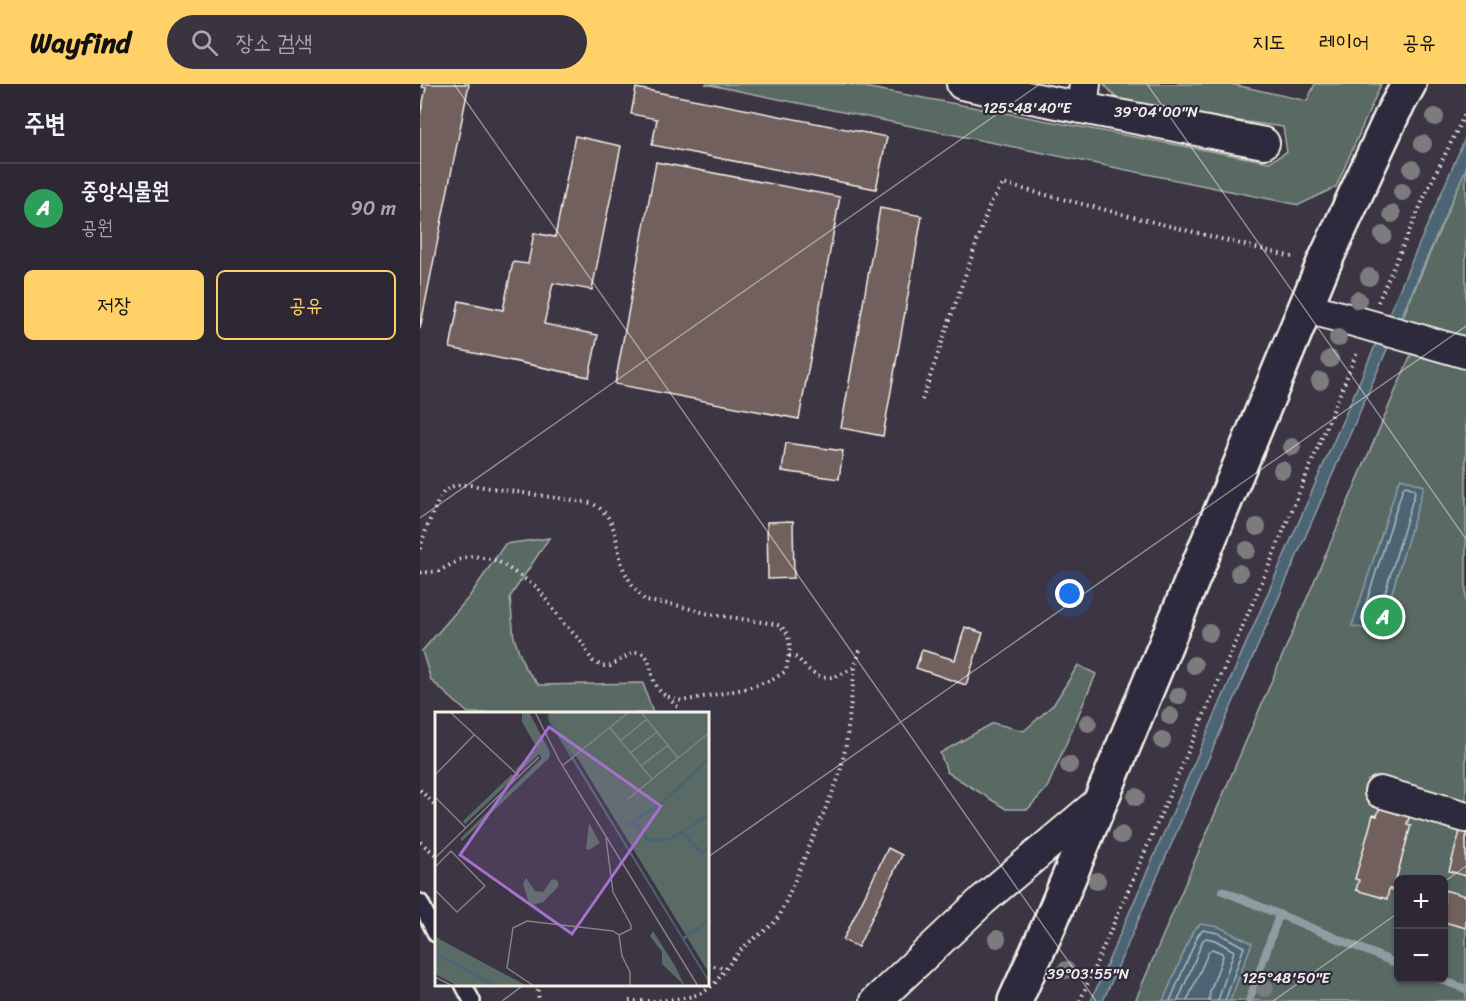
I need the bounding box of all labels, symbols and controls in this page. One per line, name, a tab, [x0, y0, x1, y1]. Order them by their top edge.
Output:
search box	[167, 15, 587, 69]
text: Wayfind	[30, 18, 131, 67]
text: 장소 검색	[236, 23, 312, 62]
text: 지도	[1252, 23, 1286, 61]
text: 레이어	[1319, 23, 1369, 61]
text: 공유	[1402, 23, 1436, 61]
icon: search	[188, 26, 221, 59]
text: 125°48'40"E	[983, 95, 1073, 121]
text: 39°04'00"N	[1114, 99, 1199, 125]
text: 주변	[24, 100, 66, 146]
text: 중앙식물원	[81, 171, 170, 210]
text: A	[37, 191, 50, 226]
text: 90 m	[351, 191, 396, 226]
text: 공원	[81, 210, 113, 245]
button: 저장	[24, 270, 204, 340]
button: 공유	[216, 270, 396, 340]
your location	[1055, 579, 1084, 608]
pin: A	[1364, 594, 1402, 640]
inset map	[435, 712, 710, 986]
map controls	[1394, 875, 1448, 983]
button: +	[1394, 875, 1448, 929]
button: −	[1394, 929, 1448, 983]
text: 39°03'55"N	[1047, 961, 1130, 987]
text: 125°48'50"E	[1242, 965, 1332, 991]

